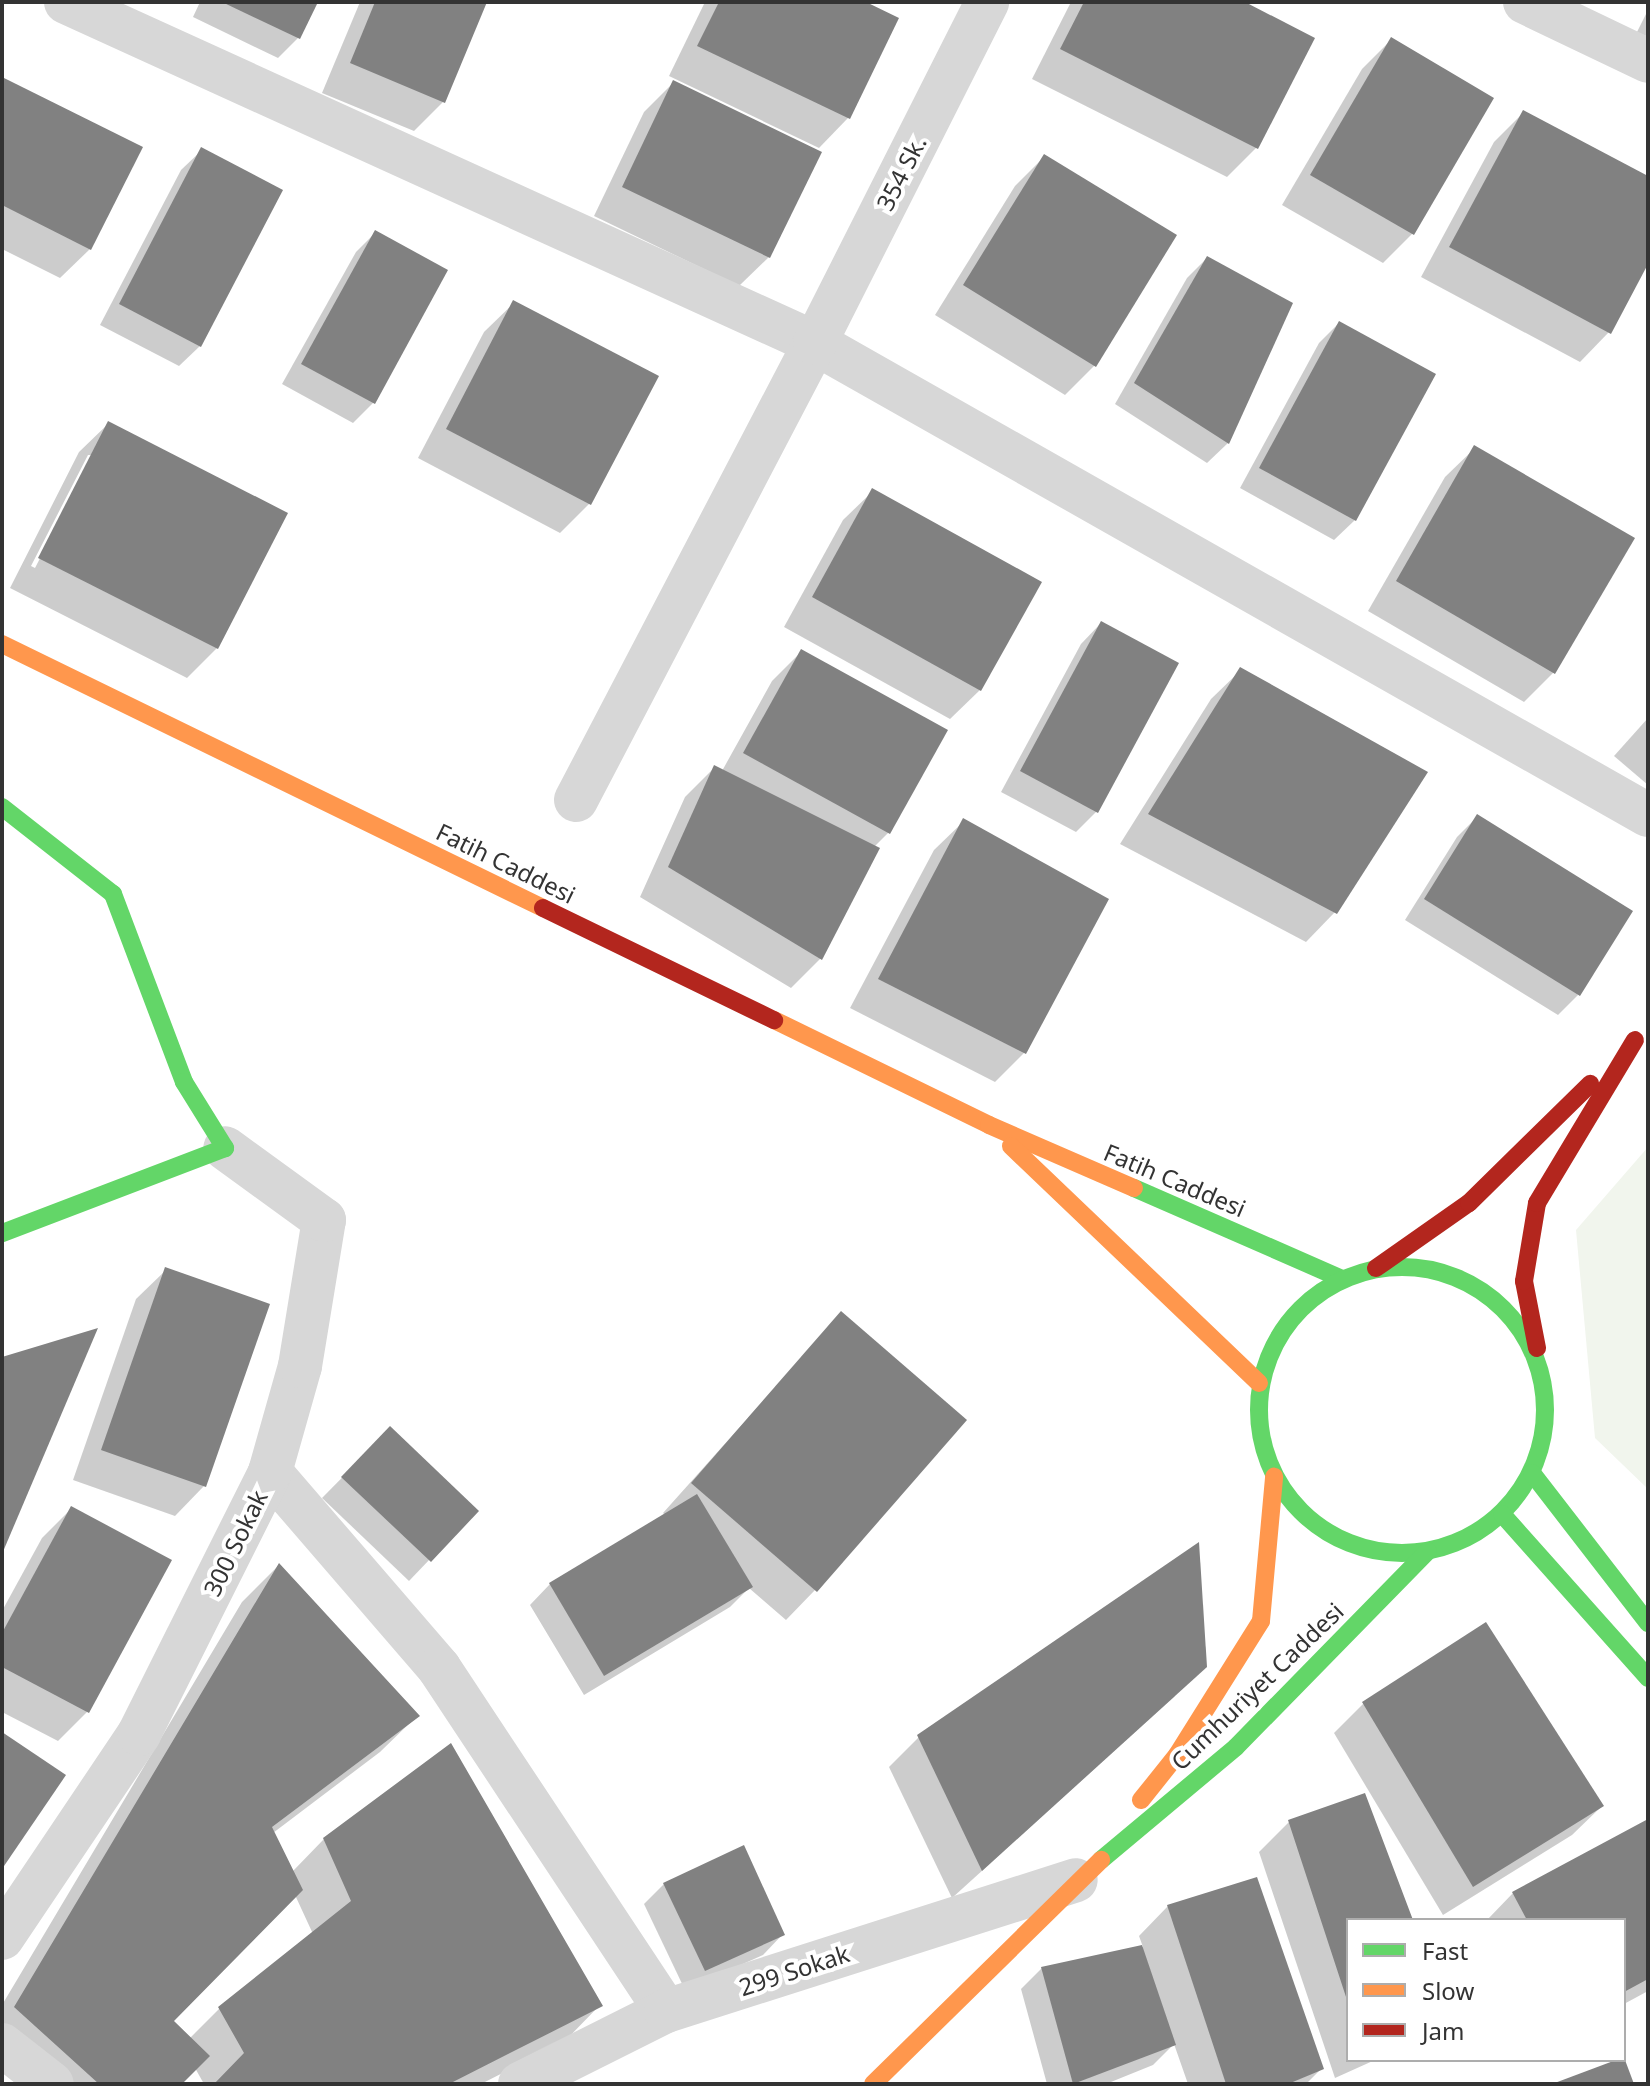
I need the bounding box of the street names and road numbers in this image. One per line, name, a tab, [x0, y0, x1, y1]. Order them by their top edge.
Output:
street label: 354 Sk.	[870, 131, 932, 215]
street label: Fatih Caddesi	[432, 817, 580, 909]
street label: Fatih Caddesi	[1100, 1137, 1250, 1223]
street label: 300 Sokak	[197, 1485, 273, 1601]
street label: Cumhuriyet Caddesi	[1165, 1596, 1349, 1776]
street label: 299 Sokak	[735, 1939, 853, 2001]

